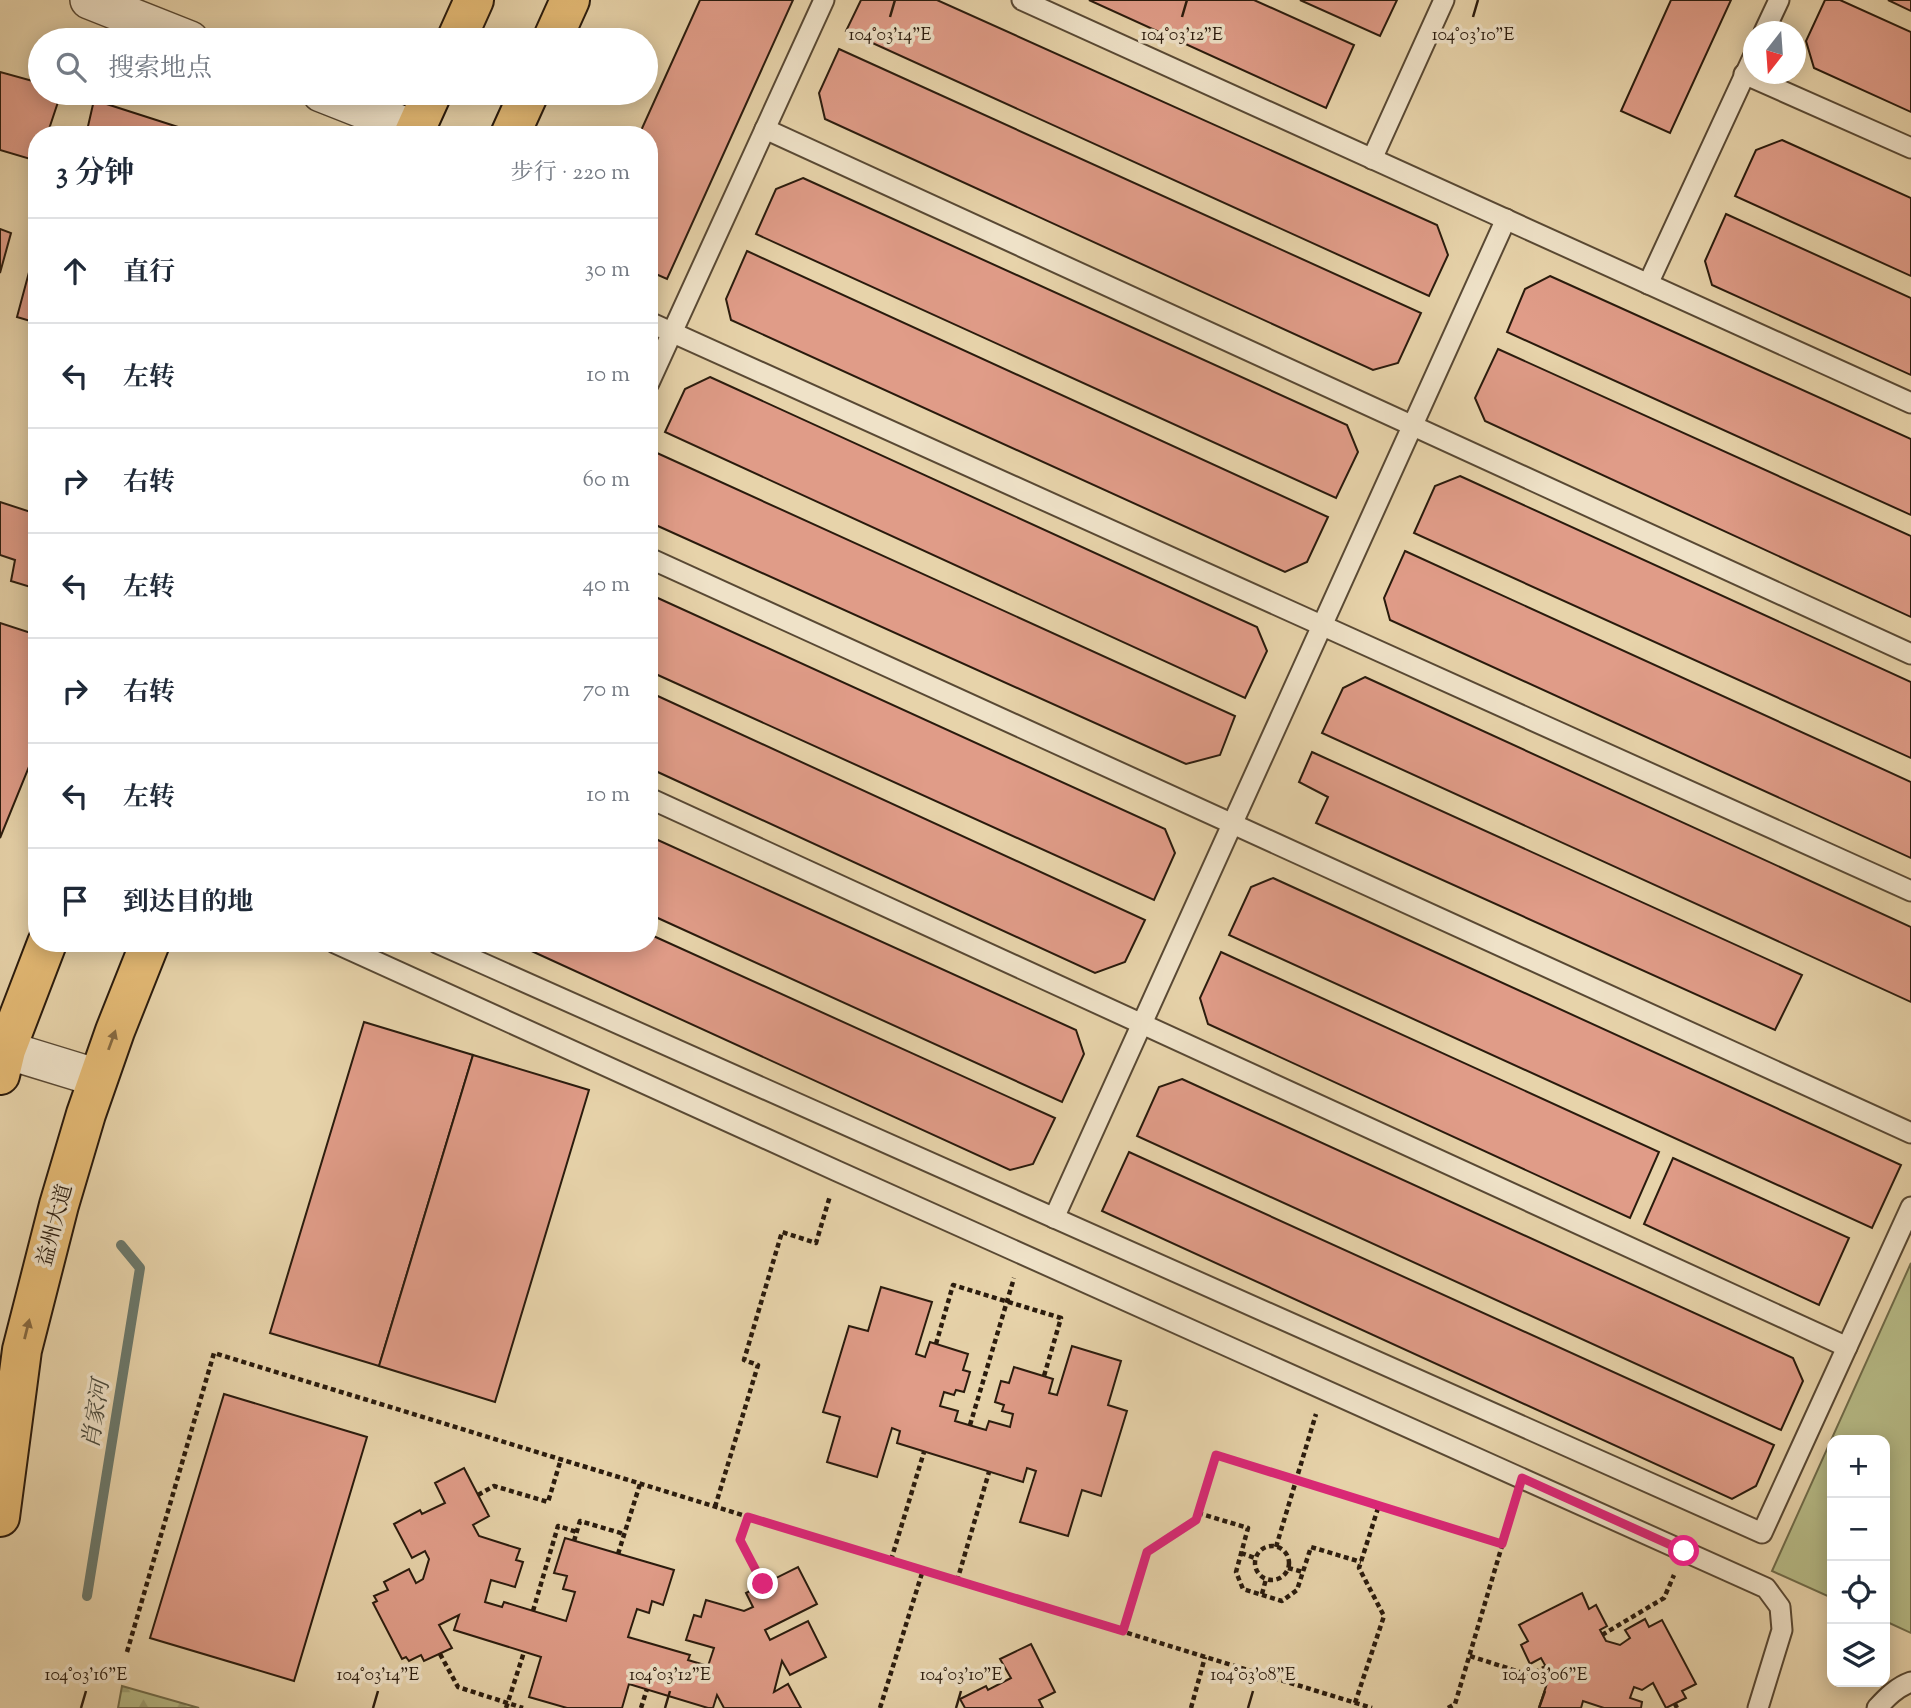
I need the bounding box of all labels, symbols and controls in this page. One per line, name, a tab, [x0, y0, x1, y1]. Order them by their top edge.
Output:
north arrow	[1743, 21, 1806, 84]
text: 104°03'14"E	[849, 23, 932, 49]
text: 104°03'12"E	[1141, 23, 1223, 49]
text: 104°03'10"E	[1432, 23, 1514, 49]
search box	[28, 28, 658, 105]
icon: search	[52, 48, 90, 86]
text: 搜索地点	[108, 51, 212, 88]
text: 3 分钟	[56, 153, 135, 196]
text: 步行 · 220 m	[511, 157, 630, 190]
icon: ahead	[56, 252, 94, 290]
text: 30 m	[585, 254, 630, 287]
text: 直行	[123, 255, 175, 292]
icon: left	[56, 357, 94, 395]
text: 10 m	[586, 359, 630, 392]
text: 左转	[123, 360, 175, 397]
icon: right	[56, 462, 94, 500]
text: 60 m	[582, 464, 630, 497]
text: 右转	[123, 465, 175, 502]
icon: left	[56, 567, 94, 605]
text: 40 m	[583, 569, 630, 602]
text: 左转	[123, 570, 175, 607]
icon: right	[56, 672, 94, 710]
text: 70 m	[583, 674, 630, 707]
text: 右转	[123, 675, 175, 712]
icon: left	[56, 777, 94, 815]
text: 10 m	[586, 779, 630, 812]
text: 左转	[123, 780, 175, 817]
icon: arrive	[56, 882, 94, 920]
text: 到达目的地	[123, 885, 253, 922]
one-way arrow	[107, 1029, 118, 1050]
street label: 益州大道	[31, 1181, 81, 1270]
one-way arrow	[22, 1318, 33, 1340]
water label: 肖家河	[76, 1374, 120, 1451]
map controls	[1827, 1435, 1890, 1687]
button: +	[1827, 1435, 1890, 1498]
button: −	[1827, 1498, 1890, 1561]
route start	[1668, 1535, 1699, 1566]
button: locate	[1827, 1561, 1890, 1624]
route end	[747, 1568, 778, 1599]
button: layers	[1827, 1624, 1890, 1687]
text: 104°03'16"E	[45, 1663, 128, 1689]
text: 104°03'14"E	[337, 1663, 420, 1689]
text: 104°03'12"E	[629, 1663, 711, 1689]
text: 104°03'10"E	[920, 1663, 1002, 1689]
text: 104°03'08"E	[1210, 1663, 1296, 1689]
text: 104°03'06"E	[1502, 1663, 1588, 1689]

